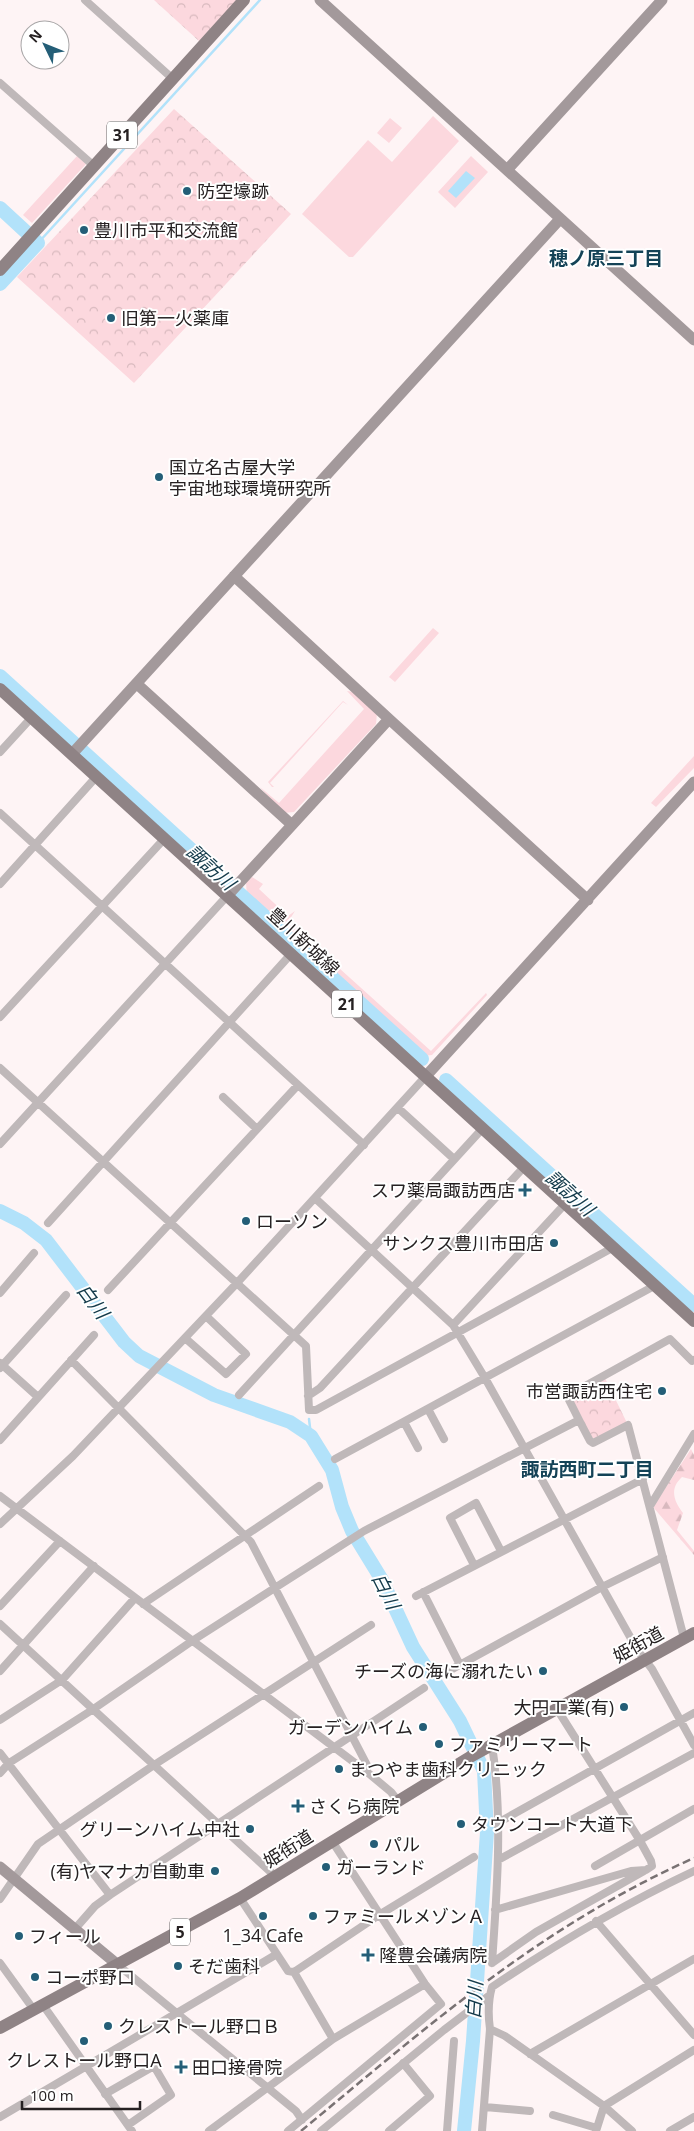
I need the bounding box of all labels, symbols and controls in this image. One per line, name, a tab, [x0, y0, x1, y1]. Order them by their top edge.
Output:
north arrow	[20, 20, 70, 70]
text: N	[24, 25, 46, 46]
road number: 31	[107, 122, 137, 148]
place label: 防空壕跡	[197, 179, 269, 203]
marker: 防空壕跡	[181, 185, 193, 197]
place label: 豊川市平和交流館	[94, 218, 238, 242]
marker: 豊川市平和交流館	[78, 224, 90, 236]
district label: 穂ノ原三丁目	[549, 245, 663, 271]
place label: 旧第一火薬庫	[121, 306, 229, 330]
marker: 旧第一火薬庫	[105, 312, 117, 324]
place label: 国立名古屋大学 宇宙地球環境研究所	[169, 455, 331, 500]
marker: 国立名古屋大学 宇宙地球環境研究所	[153, 471, 165, 483]
water label: 諏訪川	[181, 838, 242, 897]
street label: 豊川新城線	[263, 902, 345, 980]
road number: 21	[332, 991, 362, 1018]
water label: 諏訪川	[540, 1164, 601, 1223]
place label: スワ薬局諏訪西店	[371, 1178, 515, 1202]
marker: スワ薬局諏訪西店	[519, 1184, 531, 1196]
place label: ローソン	[256, 1209, 328, 1233]
marker: ローソン	[240, 1215, 252, 1227]
place label: サンクス豊川市田店	[383, 1231, 544, 1255]
marker: サンクス豊川市田店	[548, 1237, 560, 1249]
water label: 白川	[71, 1278, 116, 1326]
place label: 市営諏訪西住宅	[526, 1379, 652, 1403]
marker: 市営諏訪西住宅	[656, 1385, 668, 1397]
district label: 諏訪西町二丁目	[520, 1456, 654, 1482]
water label: 白川	[366, 1568, 407, 1616]
street label: 姫街道	[609, 1620, 667, 1668]
place label: チーズの海に溺れたい	[354, 1659, 533, 1683]
marker: チーズの海に溺れたい	[537, 1665, 549, 1677]
place label: 大円工業(有)	[513, 1695, 614, 1719]
marker: 大円工業(有)	[618, 1701, 630, 1713]
place label: ガーデンハイム	[288, 1715, 413, 1739]
marker: ガーデンハイム	[417, 1721, 429, 1733]
place label: ファミリーマート	[449, 1732, 593, 1756]
marker: ファミリーマート	[433, 1738, 445, 1750]
place label: まつやま歯科クリニック	[349, 1757, 547, 1781]
marker: まつやま歯科クリニック	[333, 1763, 345, 1775]
place label: さくら病院	[309, 1794, 399, 1818]
marker: さくら病院	[291, 1799, 305, 1813]
place label: タウンコート大道下	[471, 1812, 633, 1836]
place label: グリーンハイム中社	[80, 1817, 240, 1841]
marker: タウンコート大道下	[455, 1818, 467, 1830]
marker: グリーンハイム中社	[244, 1823, 256, 1835]
street label: 姫街道	[259, 1824, 317, 1872]
place label: パル	[384, 1832, 420, 1856]
marker: パル	[368, 1838, 380, 1850]
place label: ガーランド	[336, 1855, 426, 1879]
place label: (有)ヤマナカ自動車	[50, 1859, 205, 1883]
marker: ガーランド	[320, 1861, 332, 1873]
marker: (有)ヤマナカ自動車	[209, 1865, 221, 1877]
place label: ファミールメゾンＡ	[323, 1904, 485, 1928]
marker: 1_34 Cafe	[257, 1910, 269, 1922]
marker: ファミールメゾンＡ	[307, 1910, 319, 1922]
road number: 5	[170, 1918, 190, 1945]
place label: 1_34 Cafe	[223, 1923, 303, 1947]
place label: フィール	[29, 1924, 101, 1948]
marker: フィール	[13, 1930, 25, 1942]
place label: 隆豊会礒病院	[379, 1943, 487, 1967]
marker: 隆豊会礒病院	[361, 1948, 375, 1962]
place label: そだ歯科	[188, 1954, 260, 1978]
marker: そだ歯科	[172, 1960, 184, 1972]
place label: コーポ野口	[45, 1965, 135, 1989]
marker: コーポ野口	[29, 1971, 41, 1983]
water label: 白川	[460, 1978, 488, 2020]
place label: クレストール野口Ｂ	[118, 2014, 280, 2038]
marker: クレストール野口Ｂ	[102, 2020, 114, 2032]
marker: クレストール野口A	[78, 2035, 90, 2047]
place label: クレストール野口A	[6, 2048, 162, 2072]
place label: 田口接骨院	[192, 2055, 282, 2079]
marker: 田口接骨院	[174, 2060, 188, 2074]
scale bar	[22, 2078, 140, 2110]
text: 100 m	[30, 2085, 74, 2105]

